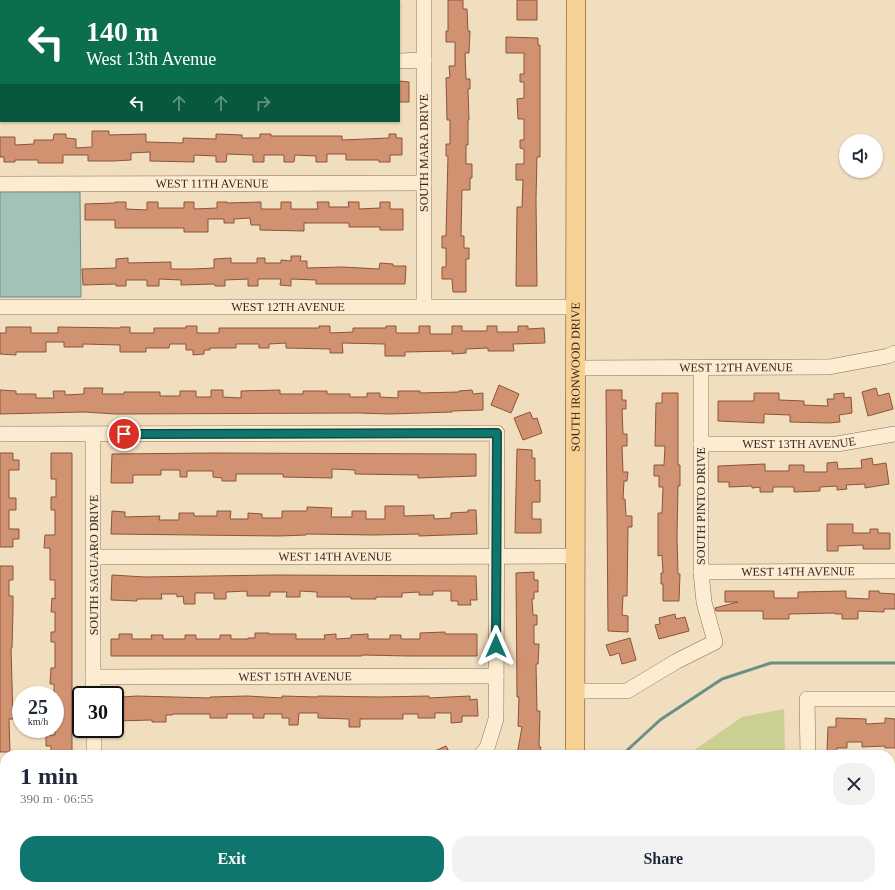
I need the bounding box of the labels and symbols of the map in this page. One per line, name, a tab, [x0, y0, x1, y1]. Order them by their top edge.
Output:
street label: SOUTH MARA DRIVE	[417, 94, 431, 212]
street label: WEST 11TH AVENUE	[155, 176, 269, 191]
street label: WEST 12TH AVENUE	[231, 300, 345, 314]
street label: SOUTH IRONWOOD DRIVE	[568, 302, 583, 452]
street label: WEST 12TH AVENUE	[679, 360, 793, 375]
pin	[107, 417, 141, 451]
street label: WEST 13TH AVENUE	[742, 434, 857, 451]
street label: SOUTH PINTO DRIVE	[694, 447, 708, 565]
street label: SOUTH SAGUARO DRIVE	[87, 495, 101, 635]
street label: WEST 14TH AVENUE	[278, 549, 392, 564]
street label: WEST 14TH AVENUE	[741, 564, 855, 579]
position arrow	[475, 625, 517, 667]
street label: WEST 15TH AVENUE	[238, 669, 352, 684]
speed limit sign: 30	[72, 686, 124, 738]

